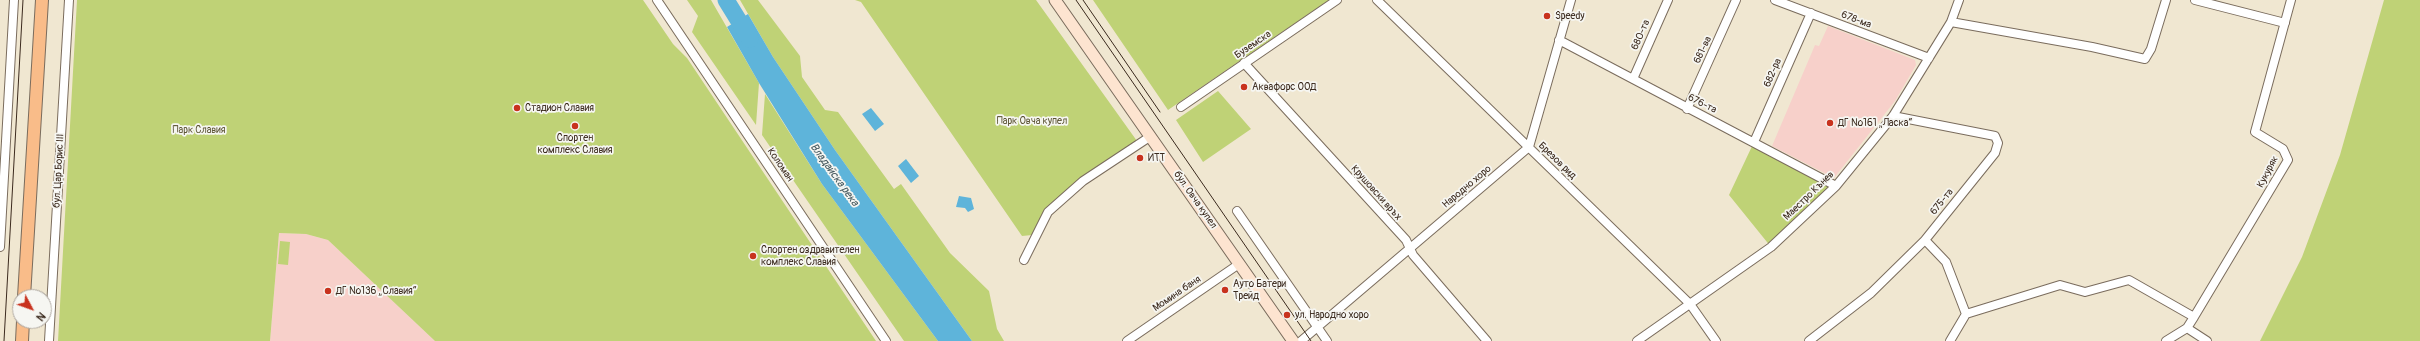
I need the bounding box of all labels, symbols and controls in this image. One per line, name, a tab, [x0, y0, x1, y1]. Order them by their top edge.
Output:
street label: 678-ма	[1839, 9, 1873, 31]
place label: Speedy	[1555, 10, 1585, 22]
marker: Speedy	[1542, 11, 1552, 21]
street label: 680-та	[1629, 18, 1653, 52]
street label: Буземска	[1232, 28, 1274, 62]
street label: 681-ва	[1691, 35, 1715, 65]
street label: 682-ра	[1761, 57, 1785, 89]
place label: Аквафорс ООД	[1252, 81, 1316, 93]
marker: Аквафорс ООД	[1239, 82, 1249, 92]
street label: 676-та	[1686, 92, 1718, 116]
place label: Стадион Славия	[525, 102, 594, 114]
marker: Стадион Славия	[512, 103, 522, 113]
park label: Парк Овча купел	[997, 115, 1067, 127]
place label: ДГ №161 „Ласка“	[1838, 117, 1913, 129]
marker: ДГ №161 „Ласка“	[1825, 118, 1835, 128]
marker: Спортен комплекс Славия	[570, 121, 580, 131]
park label: Парк Славия	[173, 124, 225, 136]
place label: Спортен комплекс Славия	[538, 132, 612, 156]
street label: бул. Цар Борис III	[51, 133, 67, 209]
street label: Брезов рид	[1536, 140, 1578, 182]
water label: Владайска река	[807, 141, 861, 209]
street label: Коломан	[764, 146, 796, 184]
place label: ИТТ	[1148, 152, 1165, 164]
marker: ИТТ	[1135, 153, 1145, 163]
street label: Кукуряк	[2255, 154, 2281, 190]
street label: Крушовски връх	[1348, 163, 1404, 223]
street label: Народно хоро	[1440, 163, 1494, 211]
street label: бул. Овча купел	[1171, 169, 1219, 231]
street label: Маестро Кънев	[1781, 169, 1837, 223]
street label: 675-та	[1928, 186, 1956, 218]
place label: Спортен оздравителен комплекс Славия	[761, 244, 859, 268]
marker: Спортен оздравителен комплекс Славия	[748, 251, 758, 261]
street label: Момина баня	[1151, 274, 1203, 314]
place label: Ауто Батери Трейд	[1233, 278, 1286, 302]
place label: ДГ №136 „Славия“	[336, 285, 417, 297]
marker: Ауто Батери Трейд	[1220, 285, 1230, 295]
marker: ДГ №136 „Славия“	[323, 286, 333, 296]
north arrow	[12, 289, 52, 329]
text: N	[33, 309, 48, 324]
place label: ул. Народно хоро	[1295, 309, 1369, 321]
marker: ул. Народно хоро	[1282, 310, 1292, 320]

